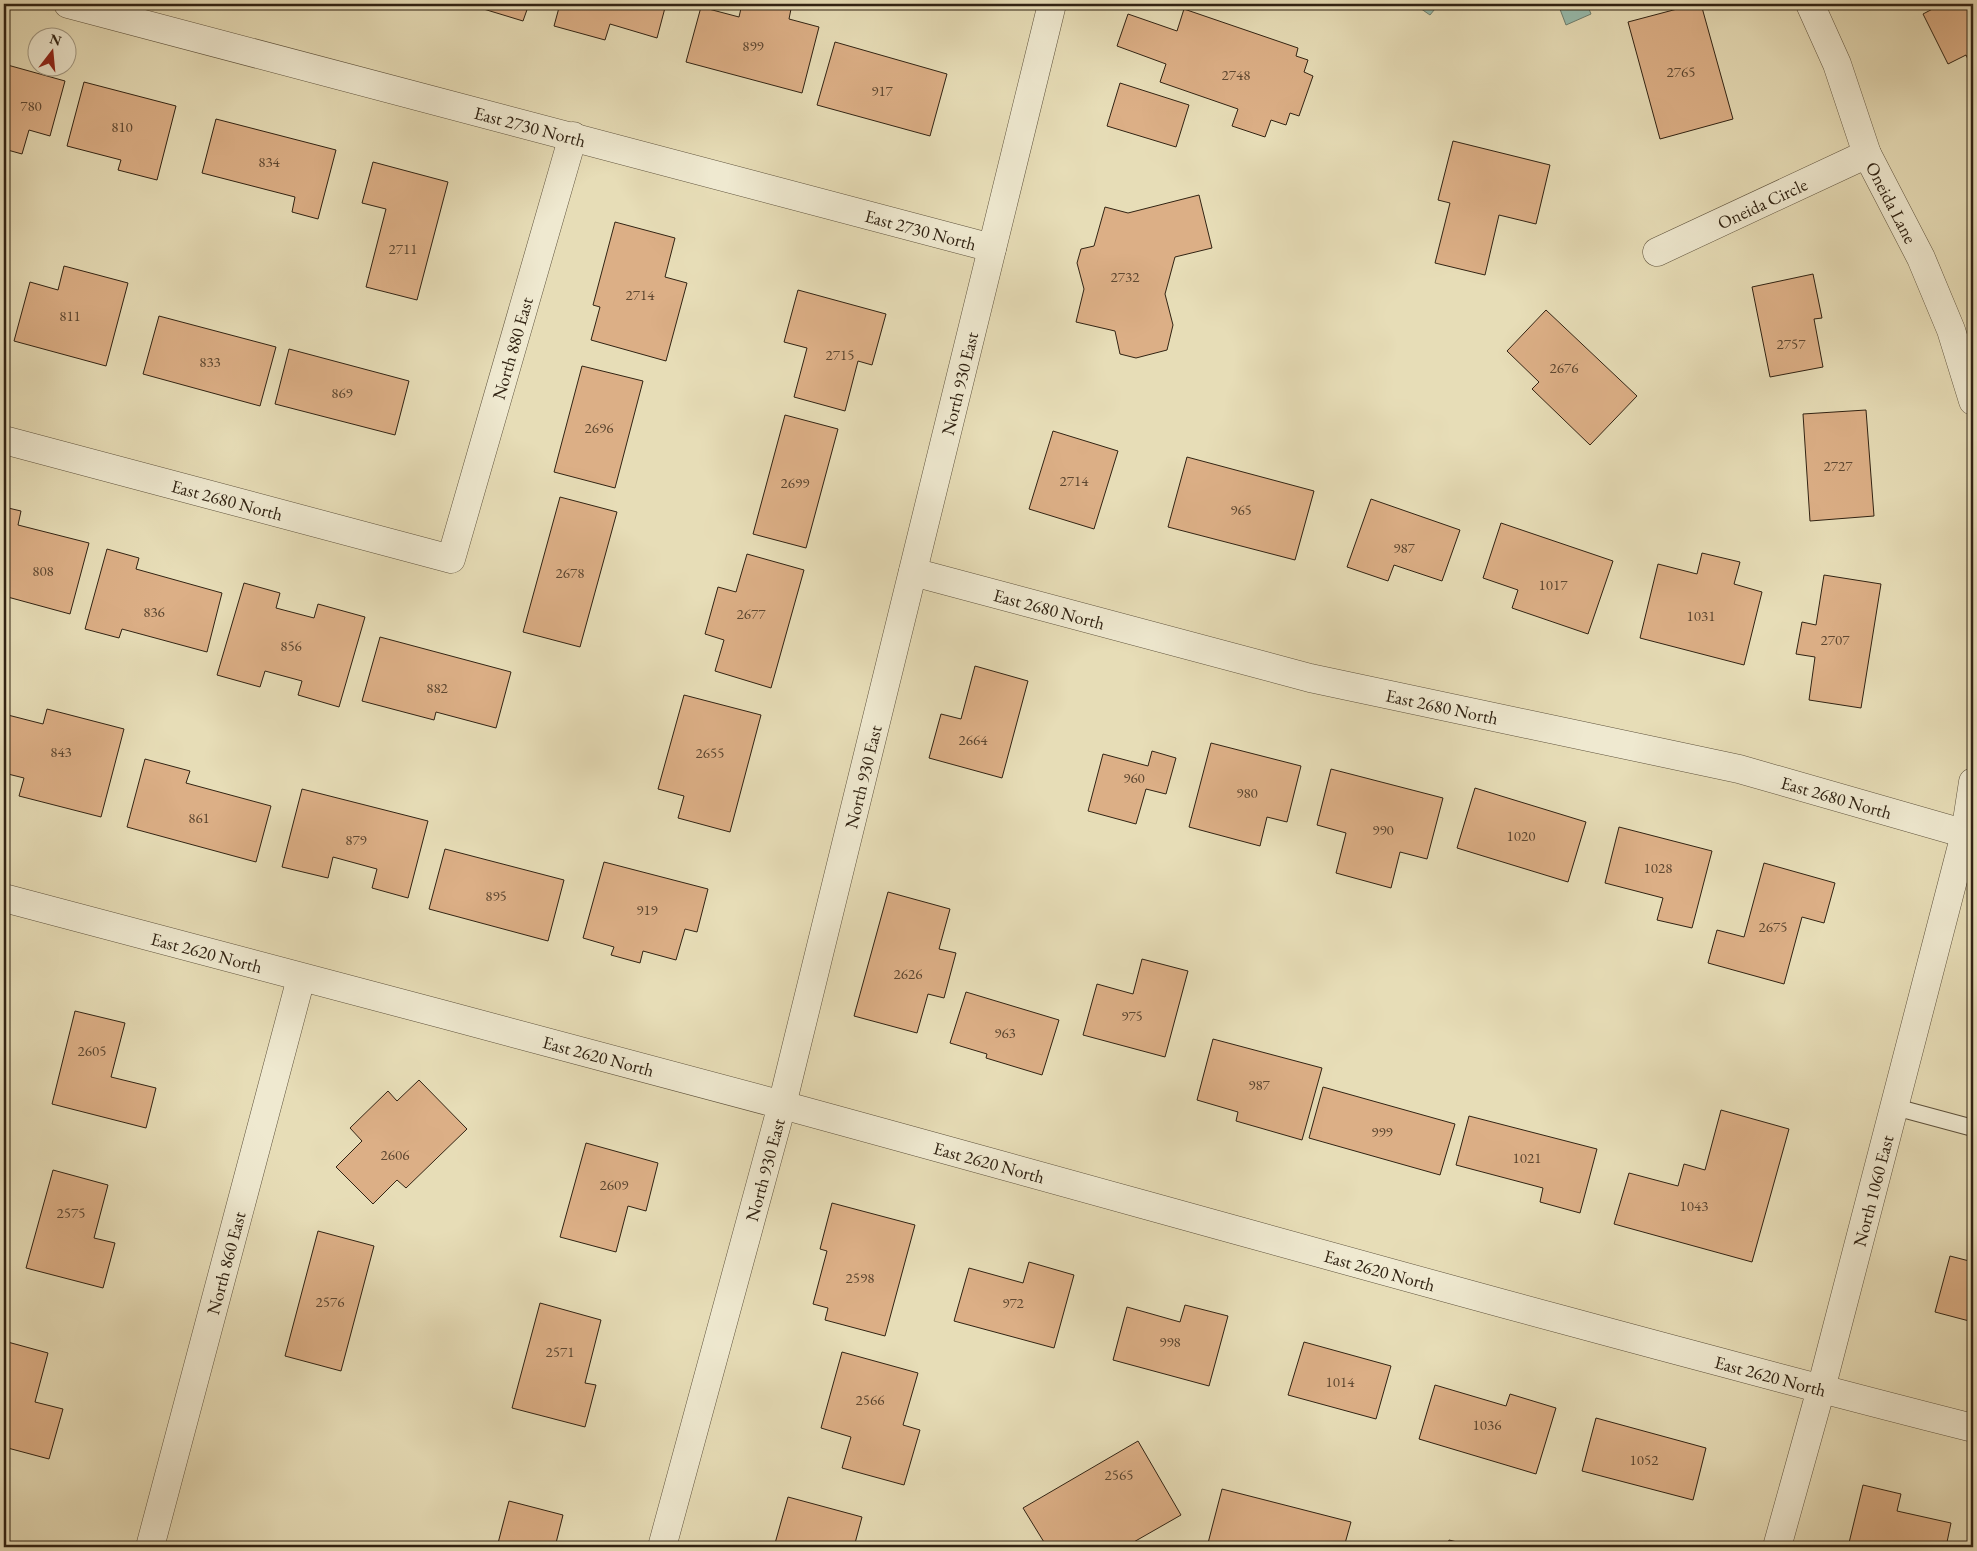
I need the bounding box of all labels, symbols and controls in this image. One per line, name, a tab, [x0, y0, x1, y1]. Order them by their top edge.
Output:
north arrow	[28, 28, 78, 78]
text: N	[48, 29, 64, 50]
house number: 899	[742, 36, 764, 55]
house number: 2765	[1667, 62, 1695, 81]
house number: 2748	[1222, 65, 1250, 84]
house number: 917	[871, 81, 894, 100]
house number: 780	[20, 96, 42, 115]
street label: East 2730 North	[472, 100, 588, 152]
house number: 810	[111, 117, 133, 136]
house number: 834	[258, 152, 281, 171]
street label: Oneida Lane	[1861, 157, 1923, 247]
street label: Oneida Circle	[1714, 172, 1811, 234]
street label: East 2730 North	[863, 203, 979, 255]
house number: 2711	[389, 239, 417, 258]
house number: 2732	[1111, 267, 1140, 286]
house number: 2714	[626, 285, 655, 304]
street label: North 880 East	[486, 294, 538, 402]
house number: 811	[59, 306, 81, 325]
street label: North 930 East	[935, 329, 983, 437]
house number: 2757	[1777, 334, 1806, 353]
house number: 2715	[826, 345, 854, 364]
house number: 833	[199, 352, 221, 371]
house number: 2676	[1550, 358, 1578, 377]
house number: 869	[331, 383, 353, 402]
house number: 2696	[585, 418, 613, 437]
house number: 2727	[1824, 456, 1853, 475]
house number: 2714	[1060, 471, 1089, 490]
house number: 2699	[781, 473, 809, 492]
street label: East 2680 North	[169, 474, 285, 525]
house number: 965	[1230, 500, 1252, 519]
house number: 987	[1393, 538, 1416, 557]
house number: 808	[32, 561, 54, 580]
house number: 2678	[556, 563, 584, 582]
house number: 1017	[1539, 575, 1568, 594]
street label: East 2680 North	[991, 583, 1107, 634]
house number: 836	[143, 602, 165, 621]
house number: 2677	[737, 604, 766, 623]
house number: 1031	[1687, 606, 1715, 625]
house number: 2707	[1821, 630, 1850, 649]
house number: 856	[280, 636, 302, 655]
house number: 882	[426, 678, 449, 697]
street label: East 2680 North	[1384, 683, 1500, 729]
street label: North 930 East	[839, 722, 886, 831]
house number: 2664	[959, 730, 988, 749]
house number: 843	[50, 742, 72, 761]
house number: 2655	[696, 743, 724, 762]
house number: 960	[1123, 768, 1145, 787]
street label: East 2680 North	[1779, 770, 1895, 824]
house number: 980	[1236, 783, 1258, 802]
house number: 861	[188, 808, 210, 827]
house number: 990	[1372, 820, 1394, 839]
house number: 1020	[1507, 826, 1535, 845]
house number: 879	[345, 830, 367, 849]
house number: 1028	[1644, 858, 1672, 877]
house number: 895	[485, 886, 507, 905]
house number: 919	[636, 900, 658, 919]
house number: 2675	[1759, 917, 1787, 936]
street label: East 2620 North	[149, 926, 265, 978]
house number: 2626	[894, 964, 922, 983]
house number: 975	[1121, 1006, 1143, 1025]
house number: 963	[994, 1023, 1016, 1042]
street label: East 2620 North	[540, 1030, 657, 1081]
house number: 2605	[78, 1041, 106, 1060]
house number: 987	[1248, 1075, 1271, 1094]
street label: North 930 East	[740, 1115, 789, 1224]
house number: 999	[1371, 1122, 1393, 1141]
street label: North 1060 East	[1847, 1132, 1898, 1249]
street label: East 2620 North	[931, 1136, 1047, 1188]
house number: 2606	[381, 1145, 409, 1164]
house number: 1021	[1513, 1148, 1541, 1167]
house number: 2609	[600, 1175, 628, 1194]
house number: 1043	[1680, 1196, 1708, 1215]
house number: 2575	[57, 1203, 85, 1222]
street label: North 860 East	[201, 1208, 250, 1317]
street label: East 2620 North	[1321, 1244, 1438, 1296]
house number: 2598	[846, 1268, 874, 1287]
house number: 2576	[316, 1292, 344, 1311]
house number: 972	[1002, 1293, 1025, 1312]
house number: 998	[1159, 1332, 1181, 1351]
house number: 2571	[546, 1342, 574, 1361]
street label: East 2620 North	[1712, 1350, 1829, 1401]
house number: 1014	[1326, 1372, 1355, 1391]
house number: 2566	[856, 1390, 884, 1409]
house number: 1036	[1473, 1415, 1501, 1434]
house number: 1052	[1630, 1450, 1659, 1469]
house number: 2565	[1105, 1465, 1133, 1484]

